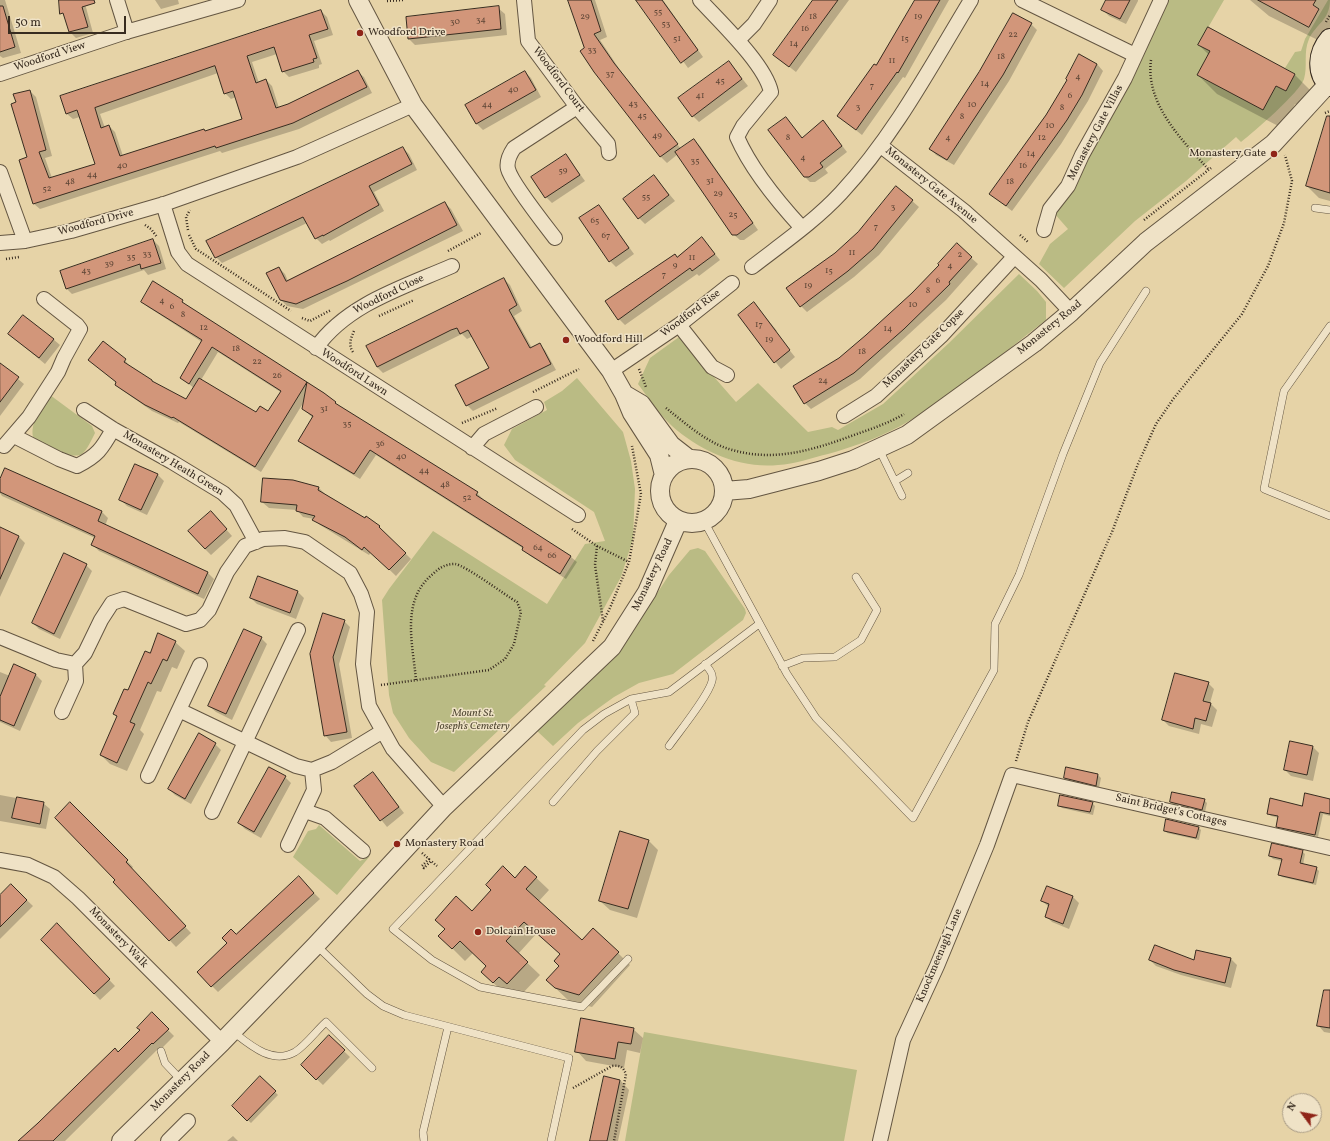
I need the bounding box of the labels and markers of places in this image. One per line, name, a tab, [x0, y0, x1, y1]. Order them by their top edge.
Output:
place label: Woodford Drive	[368, 26, 446, 40]
marker: Woodford Drive	[355, 28, 365, 38]
place label: Monastery Gate	[1189, 147, 1266, 161]
marker: Monastery Gate	[1269, 149, 1279, 159]
place label: Woodford Hill	[574, 333, 643, 347]
marker: Woodford Hill	[561, 335, 571, 345]
place label: Monastery Road	[405, 837, 484, 851]
marker: Monastery Road	[392, 839, 402, 849]
place label: Dolcain House	[486, 925, 556, 939]
marker: Dolcain House	[473, 927, 483, 937]

